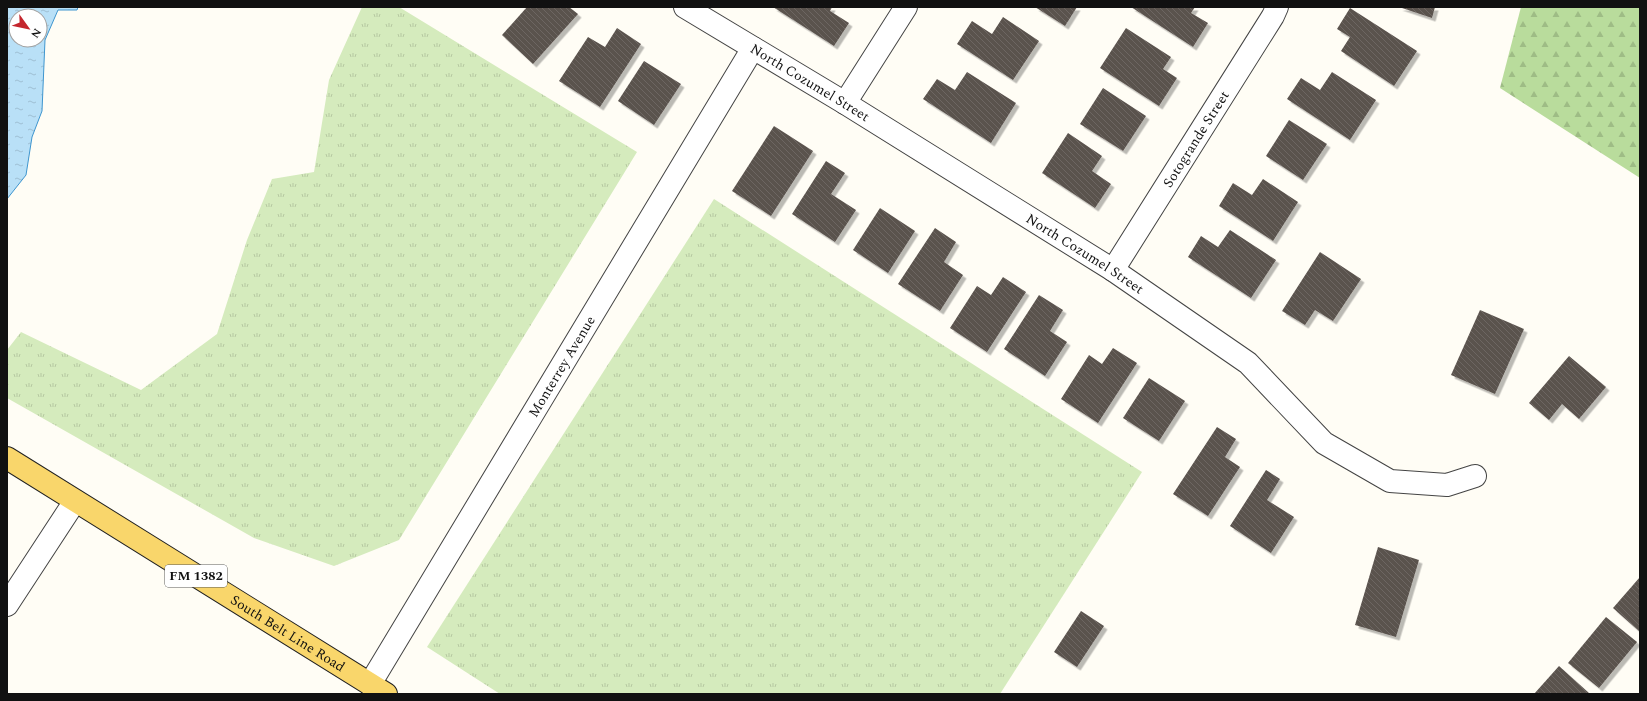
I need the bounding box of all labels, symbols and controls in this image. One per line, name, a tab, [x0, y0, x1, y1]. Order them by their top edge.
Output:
north arrow	[8, 8, 48, 48]
text: N	[26, 25, 46, 42]
street label: North Cozumel Street	[746, 38, 874, 127]
street label: Sotogrande Street	[1157, 86, 1234, 191]
street label: North Cozumel Street	[1022, 208, 1148, 299]
street label: Monterrey Avenue	[523, 311, 600, 421]
road number: FM 1382	[165, 565, 227, 587]
street label: South Belt Line Road	[226, 589, 350, 677]

